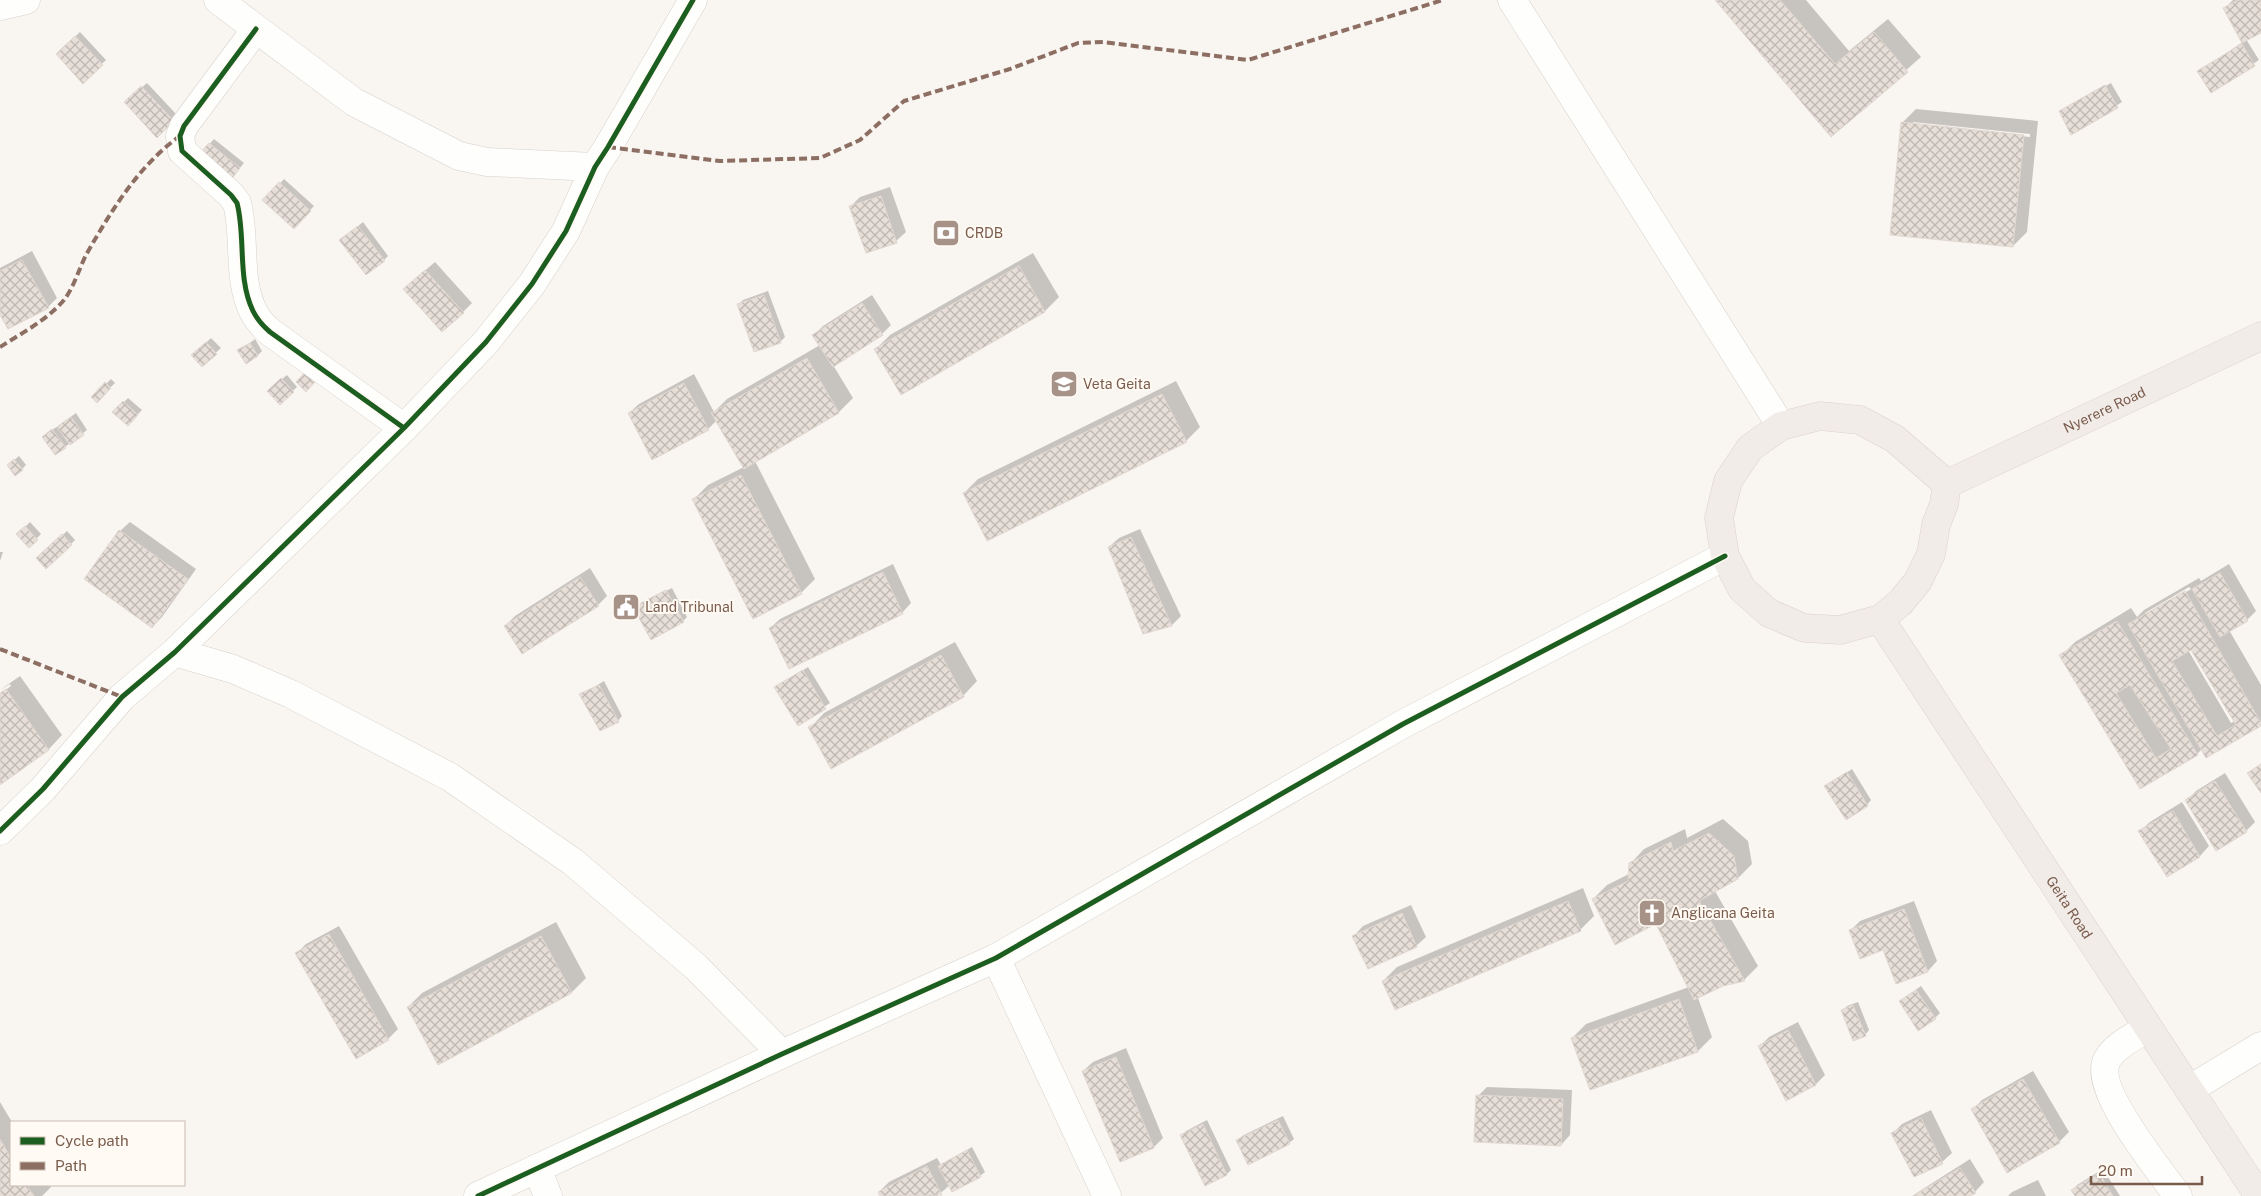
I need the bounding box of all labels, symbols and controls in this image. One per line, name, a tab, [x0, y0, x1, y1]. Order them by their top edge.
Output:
bank icon: CRDB	[931, 218, 961, 248]
place label: CRDB	[965, 225, 1003, 241]
school or university icon: Veta Geita	[1049, 369, 1079, 399]
place label: Veta Geita	[1083, 376, 1151, 392]
street label: Nyerere Road	[2061, 384, 2148, 436]
public building icon: Land Tribunal	[611, 592, 641, 622]
place label: Land Tribunal	[645, 599, 734, 615]
street label: Geita Road	[2043, 873, 2096, 942]
church icon: Anglicana Geita	[1637, 898, 1667, 928]
place label: Anglicana Geita	[1671, 905, 1775, 921]
legend	[10, 1121, 185, 1186]
text: Cycle path	[55, 1132, 129, 1149]
scale bar	[2091, 1154, 2202, 1186]
text: Path	[55, 1157, 87, 1174]
text: 20 m	[2098, 1162, 2133, 1179]

